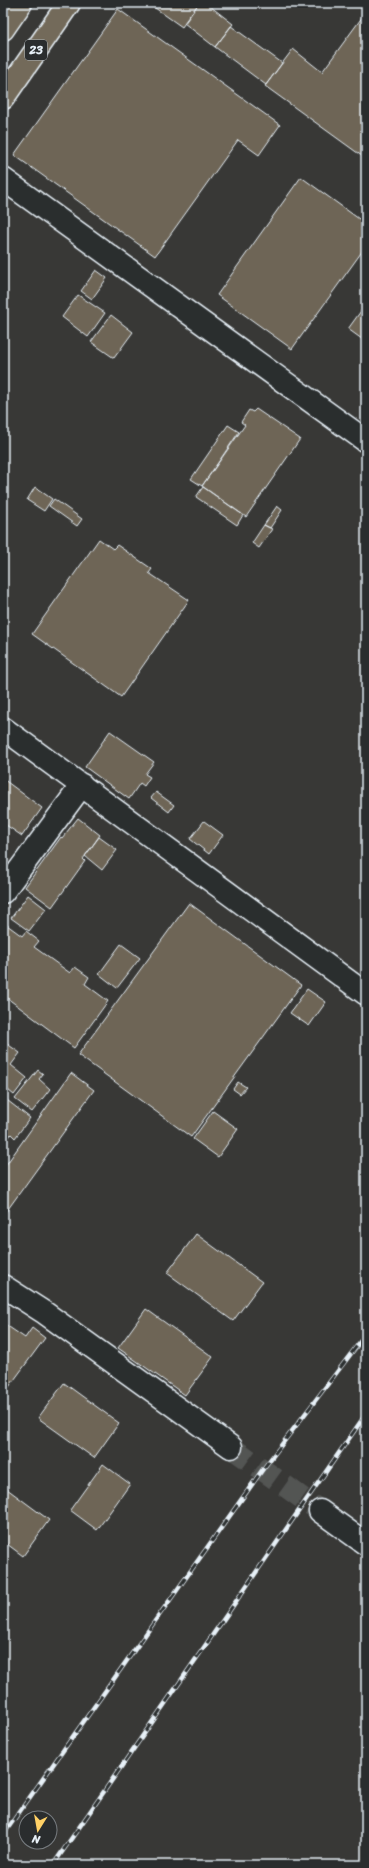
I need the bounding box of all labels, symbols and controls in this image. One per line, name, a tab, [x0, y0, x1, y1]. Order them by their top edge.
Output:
road number: 23	[25, 40, 47, 60]
north arrow	[18, 1810, 58, 1850]
text: N	[30, 1829, 43, 1850]

